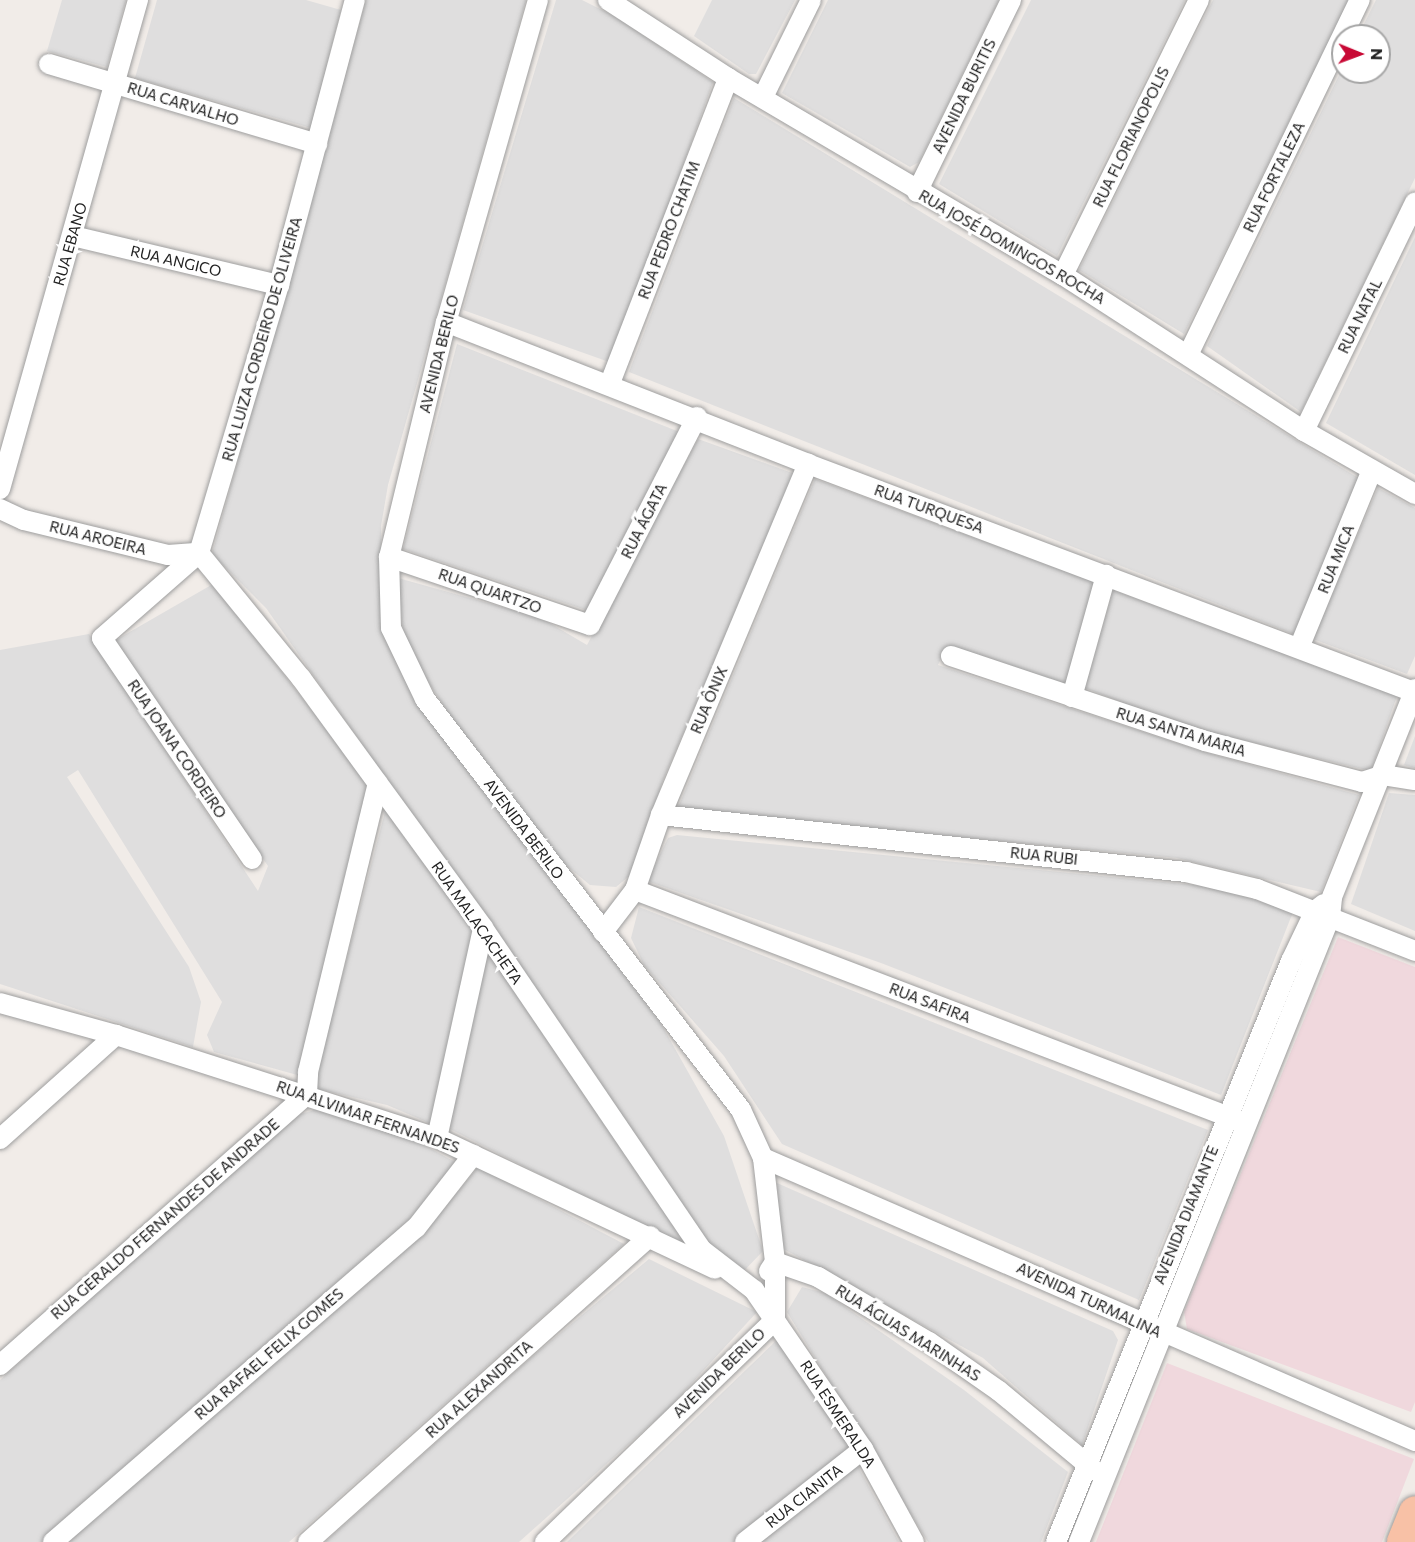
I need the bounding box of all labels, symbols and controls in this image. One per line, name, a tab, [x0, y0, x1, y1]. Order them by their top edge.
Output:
north arrow	[1331, 24, 1391, 84]
street label: AVENIDA BURITIS	[928, 36, 1000, 156]
text: N	[1368, 48, 1387, 60]
street label: RUA FLORIANOPOLIS	[1089, 64, 1173, 210]
street label: RUA CARVALHO	[125, 79, 241, 129]
street label: RUA FORTALEZA	[1239, 119, 1309, 235]
street label: RUA PEDRO CHATIM	[634, 158, 704, 302]
street label: RUA JOSÉ DOMINGOS ROCHA	[916, 186, 1108, 308]
street label: RUA EBANO	[50, 200, 90, 288]
street label: RUA LUIZA CORDEIRO DE OLIVEIRA	[218, 215, 306, 463]
street label: RUA ANGICO	[129, 242, 223, 280]
street label: RUA NATAL	[1334, 276, 1386, 356]
street label: AVENIDA BERILO	[416, 293, 462, 415]
street label: RUA ÁGATA	[617, 480, 671, 562]
street label: RUA TURQUESA	[872, 481, 986, 537]
street label: RUA AROEIRA	[48, 517, 148, 559]
street label: RUA MICA	[1314, 522, 1358, 596]
street label: RUA QUARTZO	[436, 565, 544, 617]
street label: RUA ÔNIX	[687, 664, 731, 736]
street label: RUA JOANA CORDEIRO	[124, 676, 230, 822]
street label: RUA SANTA MARIA	[1114, 704, 1248, 760]
street label: AVENIDA BERILO	[480, 775, 568, 883]
street label: RUA RUBI	[1009, 843, 1079, 869]
street label: RUA MALACACHETA	[428, 858, 526, 988]
street label: RUA SAFIRA	[887, 979, 973, 1027]
street label: RUA ALVIMAR FERNANDES	[274, 1077, 462, 1157]
street label: RUA GERALDO FERNANDES DE ANDRADE	[47, 1115, 283, 1323]
street label: AVENIDA DIAMANTE	[1150, 1143, 1222, 1287]
street label: AVENIDA TURMALINA	[1014, 1259, 1164, 1341]
street label: RUA ÁGUAS MARINHAS	[832, 1281, 984, 1385]
street label: RUA RAFAEL FELIX GOMES	[191, 1285, 347, 1423]
street label: AVENIDA BERILO	[669, 1324, 769, 1422]
street label: RUA ALEXANDRITA	[422, 1336, 536, 1442]
street label: RUA ESMERALDA	[797, 1357, 879, 1471]
street label: RUA CIANITA	[762, 1460, 846, 1532]

